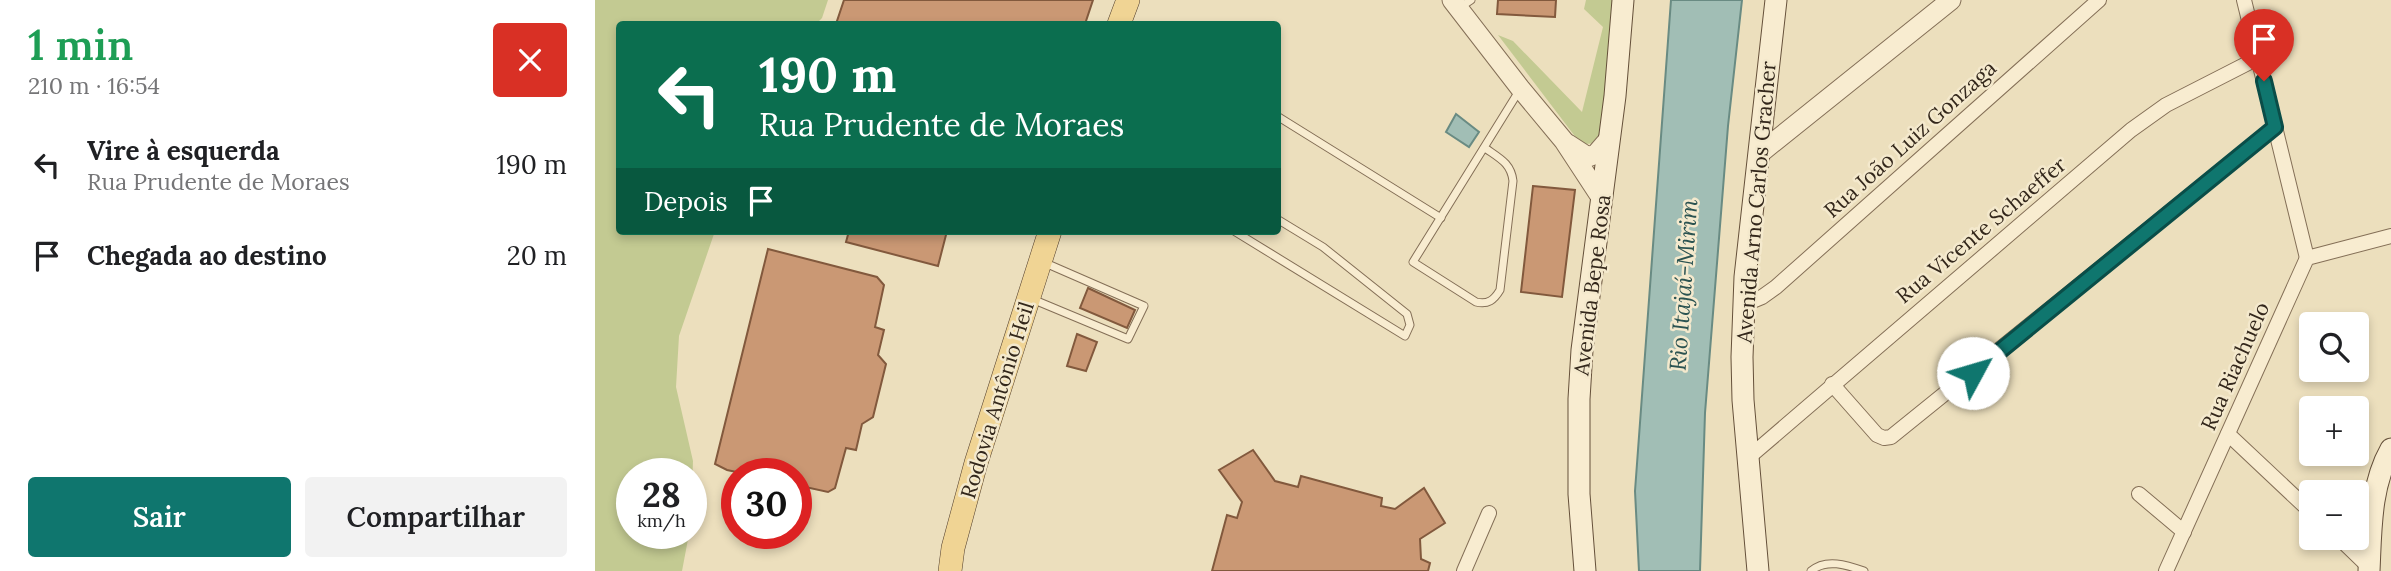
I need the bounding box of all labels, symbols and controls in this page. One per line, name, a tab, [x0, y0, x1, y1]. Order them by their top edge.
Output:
pin	[2234, 9, 2294, 81]
text: 1 min	[28, 18, 133, 72]
icon: arrive	[2245, 20, 2283, 58]
button: close	[493, 23, 567, 97]
text: 190 m	[759, 43, 896, 105]
icon: left	[644, 49, 735, 140]
street label: Rua João Luiz Gonzaga	[1818, 54, 2002, 224]
street label: Avenida Arno Carlos Gracher	[1730, 60, 1782, 345]
text: 210 m · 16:54	[28, 71, 160, 100]
text: Rua Prudente de Moraes	[759, 104, 1124, 145]
text: Vire à esquerda	[87, 134, 280, 167]
icon: left	[28, 146, 66, 184]
text: 190 m	[496, 148, 567, 181]
street label: Rua Vicente Schaeffer	[1890, 151, 2072, 309]
text: Rua Prudente de Moraes	[87, 167, 350, 196]
icon: arrive	[742, 182, 780, 220]
text: Depois	[644, 185, 728, 218]
street label: Avenida Bepe Rosa	[1567, 193, 1617, 378]
water label: Rio Itajaí-Mirim	[1663, 198, 1703, 372]
icon: arrive	[28, 237, 66, 275]
text: Chegada ao destino	[87, 239, 327, 272]
text: 20 m	[507, 239, 567, 272]
street label: Rodovia Antônio Heil	[954, 298, 1040, 502]
street label: Rua Riachuelo	[2195, 298, 2275, 434]
map controls	[2299, 312, 2369, 550]
button: search	[2299, 312, 2369, 382]
position arrow	[1936, 336, 2010, 410]
button: +	[2299, 396, 2369, 466]
speed limit sign: 30	[721, 458, 812, 549]
text: 28	[642, 472, 681, 517]
button: Sair	[28, 477, 291, 557]
button: Compartilhar	[305, 477, 567, 557]
button: −	[2299, 480, 2369, 550]
text: km/h	[637, 509, 686, 532]

